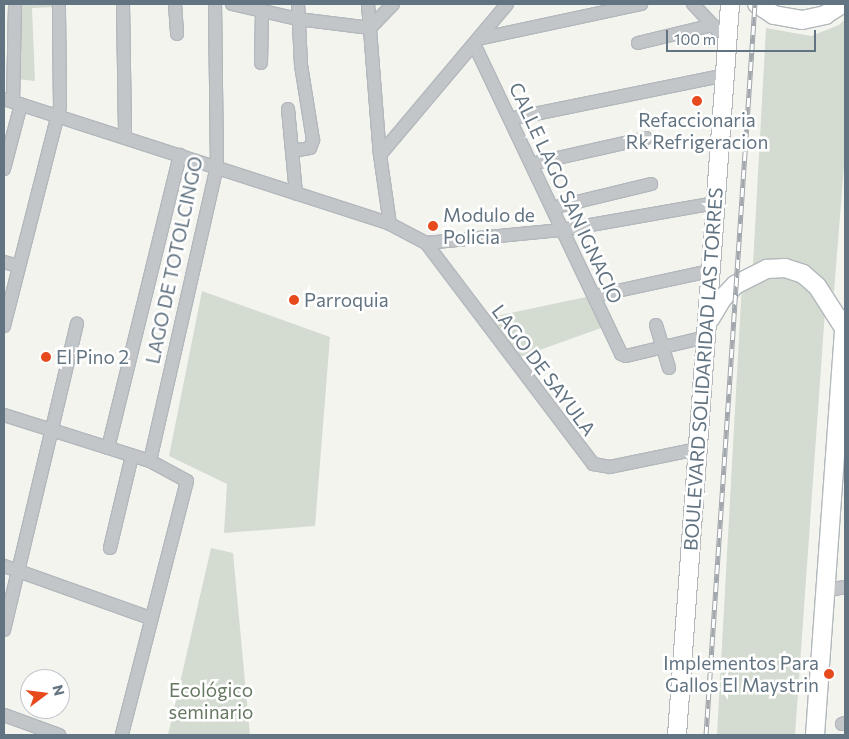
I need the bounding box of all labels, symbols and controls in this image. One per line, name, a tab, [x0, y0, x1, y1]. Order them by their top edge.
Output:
scale bar	[669, 20, 819, 52]
text: 100 m	[674, 30, 716, 48]
street label: CALLE LAGO SAN IGNACIO	[505, 79, 627, 307]
marker: Refaccionaria Rk Refrigeracion	[691, 95, 703, 107]
place label: Refaccionaria Rk Refrigeracion	[626, 109, 768, 153]
street label: LAGO DE TOTOLCINGO	[141, 154, 207, 366]
street label: BOULEVARD SOLIDARIDAD LAS TORRES	[679, 187, 727, 551]
place label: Modulo de Policia	[443, 204, 535, 248]
marker: Modulo de Policia	[427, 220, 439, 232]
place label: Parroquia	[304, 289, 389, 311]
marker: Parroquia	[288, 294, 300, 306]
street label: LAGO DE SAYULA	[487, 300, 601, 440]
place label: El Pino 2	[56, 346, 129, 368]
marker: El Pino 2	[40, 351, 52, 363]
place label: Implementos Para Gallos El Maystrin	[663, 652, 819, 696]
marker: Implementos Para Gallos El Maystrin	[823, 668, 835, 680]
north arrow	[20, 669, 70, 719]
park label: Ecológico seminario	[169, 679, 253, 723]
text: N	[49, 683, 69, 698]

